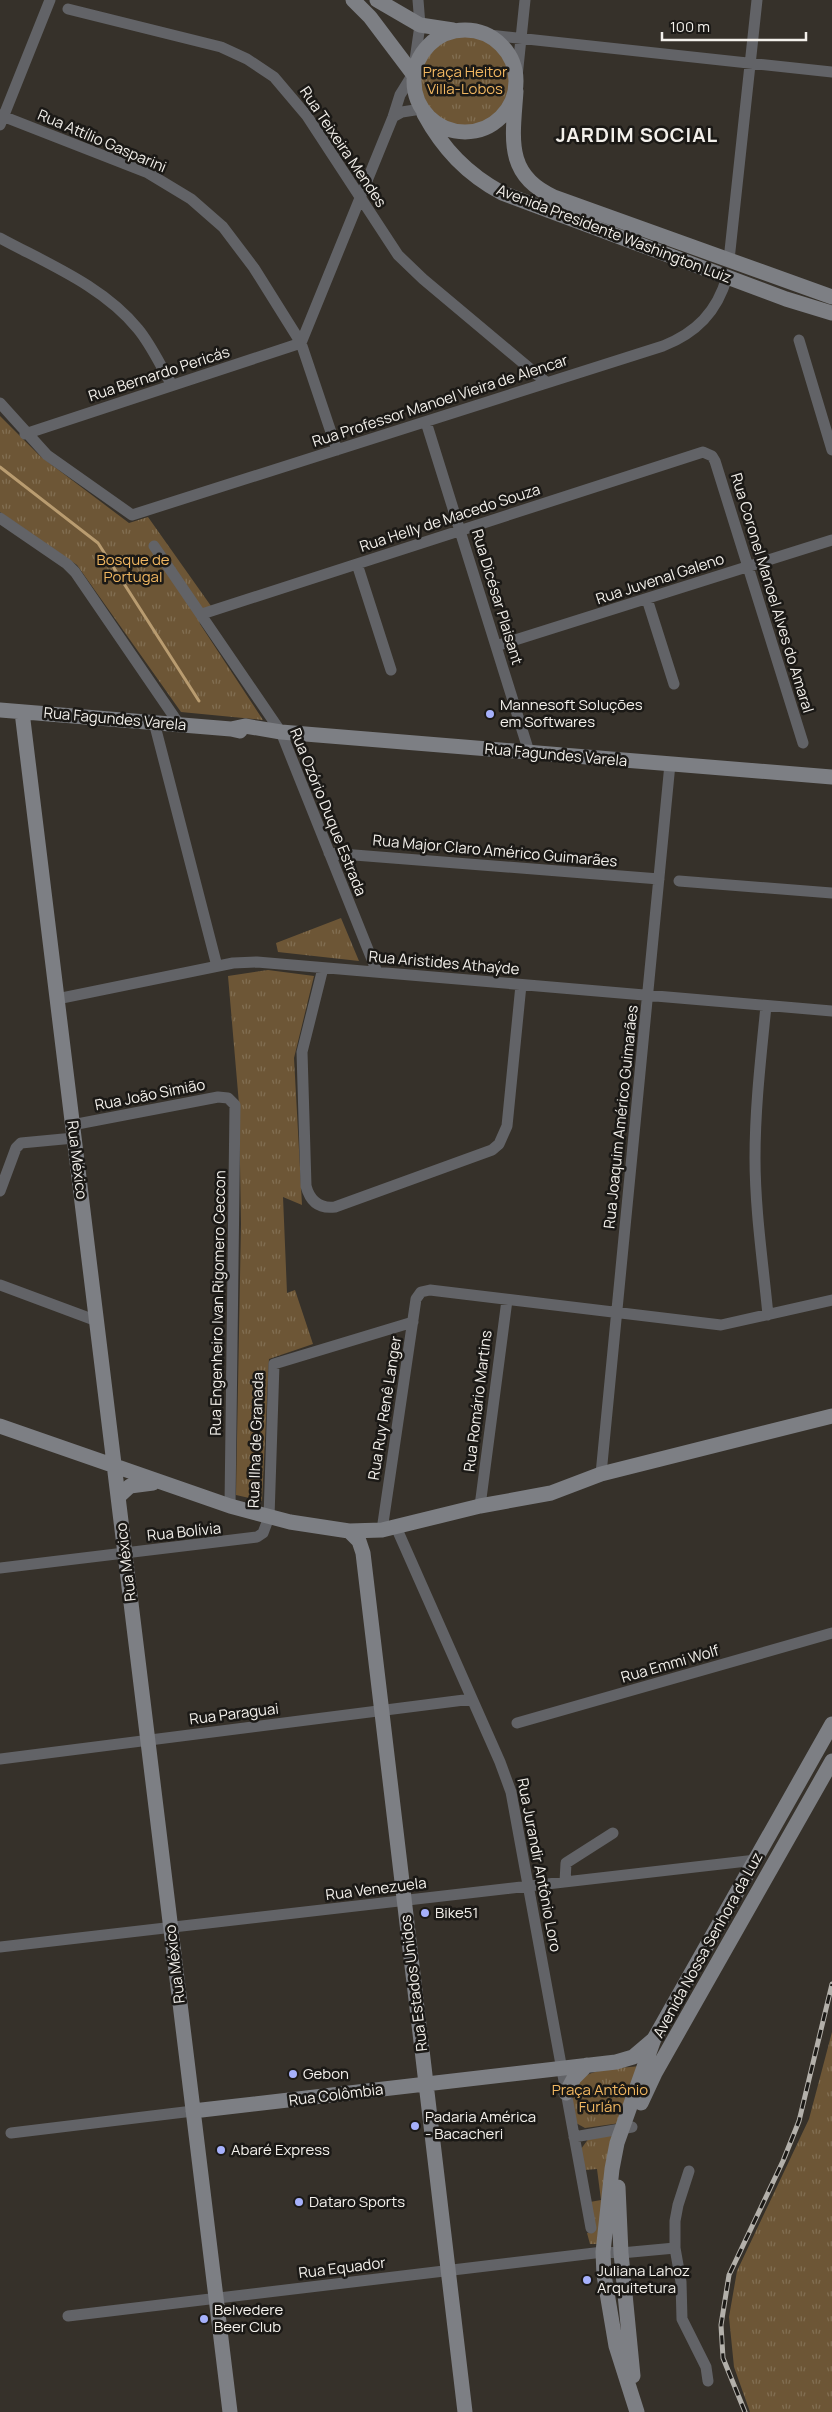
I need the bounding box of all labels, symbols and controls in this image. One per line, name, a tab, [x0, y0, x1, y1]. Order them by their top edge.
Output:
scale bar	[662, 10, 806, 42]
text: 100 m	[670, 16, 710, 37]
park label: Praça Heitor Villa-Lobos	[423, 61, 508, 99]
street label: Rua Teixeira Mendes	[295, 82, 392, 211]
street label: Rua Attílio Gasparini	[35, 104, 170, 177]
district label: JARDIM SOCIAL	[556, 121, 718, 148]
street label: Avenida Presidente Washington Luiz	[494, 179, 735, 288]
street label: Rua Bernardo Pericás	[85, 341, 232, 406]
street label: Rua Professor Manoel Vieira de Alencar	[309, 349, 571, 452]
street label: Rua Coronel Manoel Alves do Amaral	[726, 470, 819, 715]
street label: Rua Helly de Macedo Souza	[357, 478, 543, 557]
street label: Rua Dicésar Plaisant	[467, 527, 528, 667]
street label: Rua Juvenal Galeno	[593, 548, 727, 609]
park label: Bosque de Portugal	[96, 549, 170, 587]
place label: Mannesoft Soluções em Softwares	[500, 694, 643, 732]
street label: Rua Fagundes Varela	[43, 702, 187, 735]
marker: Mannesoft Soluções em Softwares	[484, 708, 496, 720]
street label: Rua Ozório Duque Estrada	[285, 725, 372, 899]
street label: Rua Fagundes Varela	[484, 738, 628, 771]
street label: Rua Major Claro Américo Guimarães	[372, 829, 618, 872]
street label: Rua Aristides Athaýde	[368, 945, 521, 980]
street label: Rua Joaquim Américo Guimarães	[598, 1004, 643, 1230]
street label: Rua João Simião	[93, 1074, 207, 1115]
street label: Rua México	[62, 1119, 93, 1201]
street label: Rua Engenheiro Ivan Rigomero Ceccon	[205, 1170, 230, 1436]
street label: Rua Romário Martins	[458, 1329, 497, 1473]
street label: Rua Ruy Renê Langer	[363, 1334, 406, 1481]
street label: Rua Ilha de Granada	[243, 1372, 268, 1508]
street label: Rua Bolívia	[146, 1517, 222, 1546]
street label: Rua México	[110, 1521, 141, 1603]
street label: Rua Emmi Wolf	[618, 1639, 722, 1688]
street label: Rua Paraguai	[188, 1698, 280, 1729]
street label: Rua Jurandir Antônio Loro	[512, 1776, 567, 1954]
street label: Avenida Nossa Senhora da Luz	[648, 1848, 767, 2041]
street label: Rua Venezuela	[324, 1872, 428, 1905]
place label: Bike51	[435, 1902, 478, 1923]
marker: Bike51	[419, 1907, 431, 1919]
street label: Rua Estados Unidos	[395, 1913, 432, 2053]
street label: Rua México	[159, 1923, 190, 2005]
place label: Gebon	[303, 2063, 349, 2084]
marker: Gebon	[287, 2068, 299, 2080]
street label: Rua Colômbia	[287, 2078, 384, 2111]
park label: Praça Antônio Furlán	[552, 2079, 648, 2117]
place label: Padaria América - Bacacheri	[425, 2106, 536, 2144]
marker: Padaria América - Bacacheri	[409, 2120, 421, 2132]
place label: Abaré Express	[231, 2139, 330, 2160]
marker: Abaré Express	[215, 2144, 227, 2156]
place label: Dataro Sports	[309, 2191, 405, 2212]
marker: Dataro Sports	[293, 2196, 305, 2208]
street label: Rua Equador	[297, 2252, 387, 2283]
place label: Juliana Lahoz Arquitetura	[597, 2260, 690, 2298]
marker: Juliana Lahoz Arquitetura	[581, 2274, 593, 2286]
place label: Belvedere Beer Club	[214, 2299, 283, 2337]
marker: Belvedere Beer Club	[198, 2313, 210, 2325]

